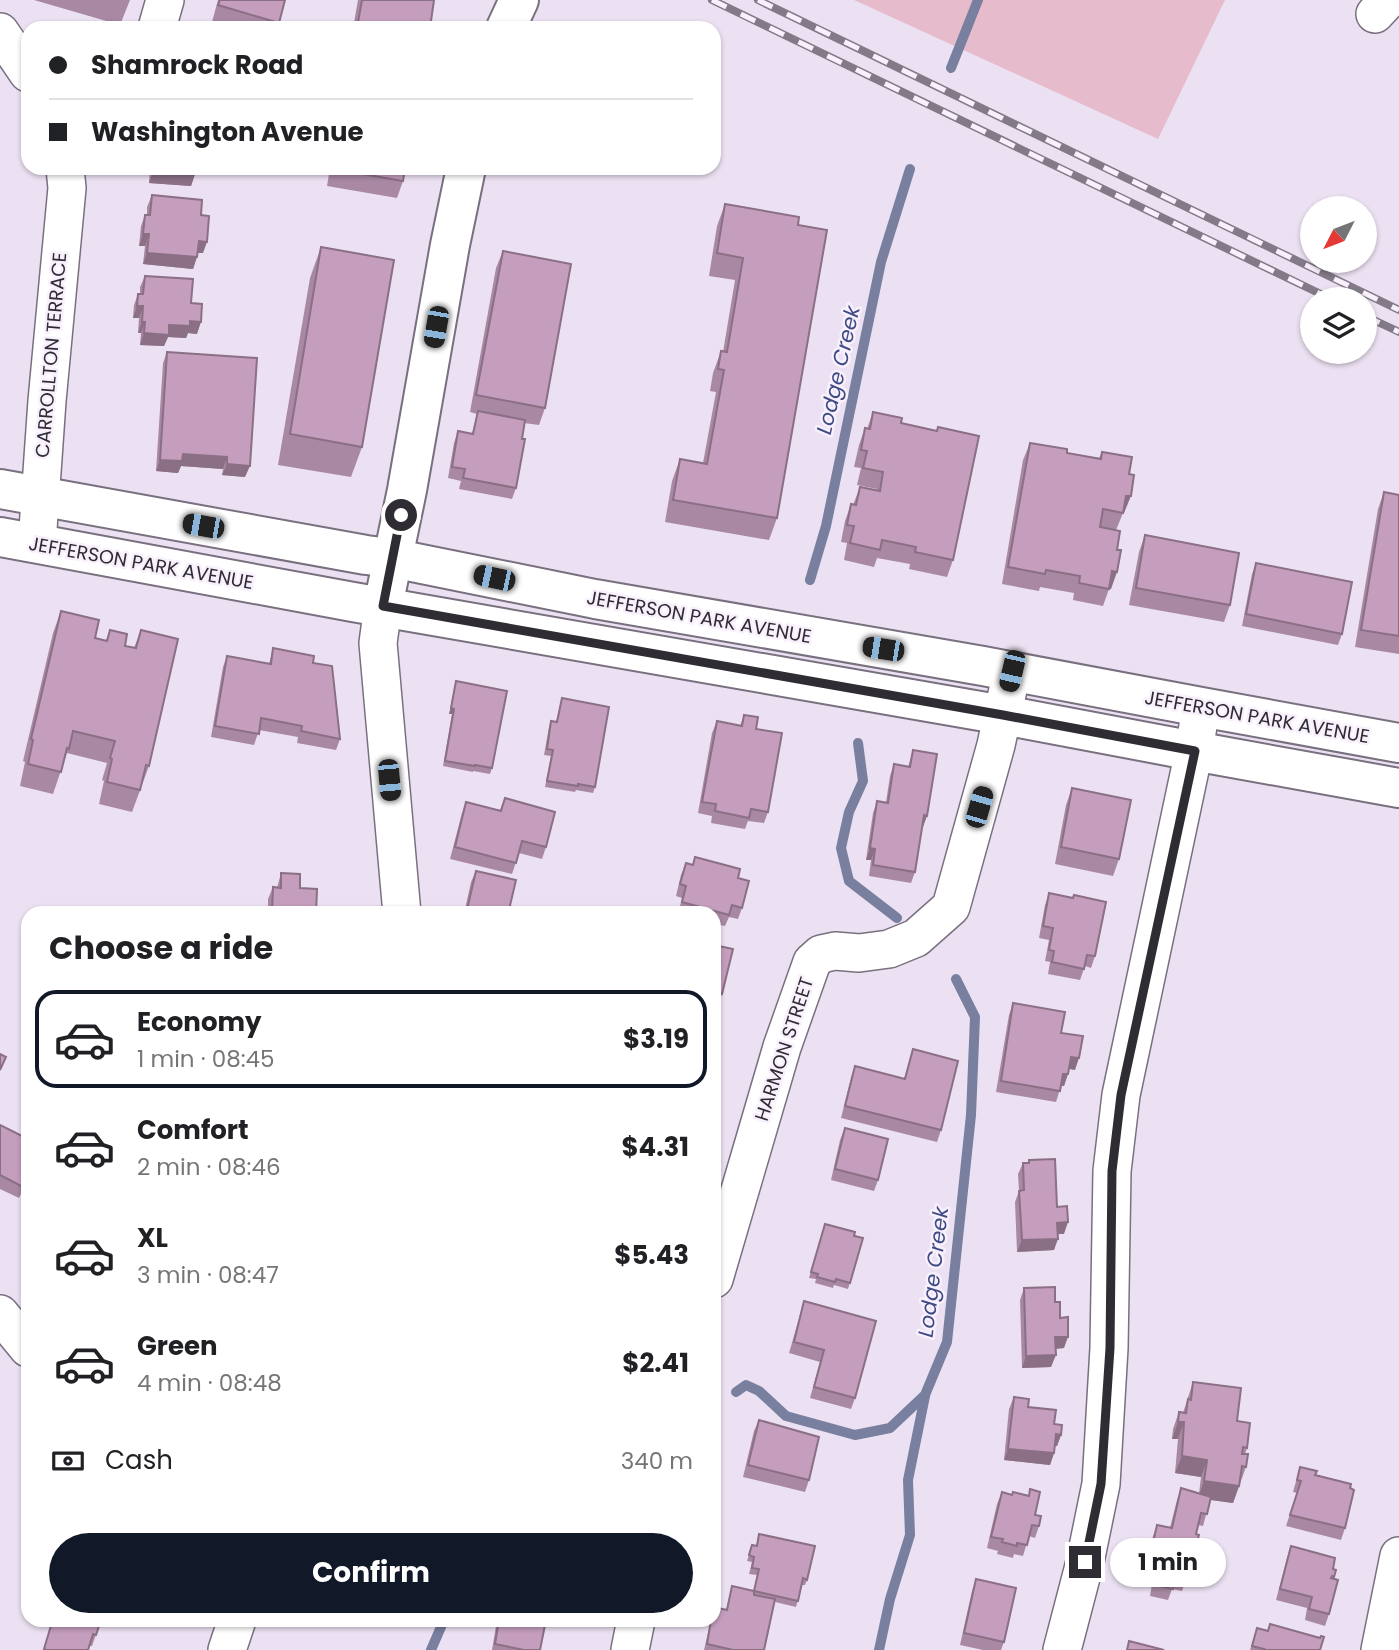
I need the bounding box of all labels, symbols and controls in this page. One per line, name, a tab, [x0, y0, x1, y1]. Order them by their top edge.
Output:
text: Shamrock Road	[91, 47, 304, 83]
text: Washington Avenue	[91, 114, 364, 150]
north arrow	[1300, 196, 1377, 273]
map controls	[1300, 196, 1377, 364]
street label: CARROLLTON TERRACE	[29, 251, 73, 459]
button: layers	[1300, 287, 1377, 364]
water label: Lodge Creek	[809, 302, 867, 437]
car	[423, 304, 450, 350]
route start	[385, 499, 417, 531]
car	[181, 512, 226, 540]
street label: JEFFERSON PARK AVENUE	[26, 530, 256, 596]
car	[472, 563, 517, 593]
street label: JEFFERSON PARK AVENUE	[584, 584, 814, 650]
car	[861, 635, 906, 663]
car	[998, 648, 1027, 694]
street label: JEFFERSON PARK AVENUE	[1142, 684, 1372, 750]
car	[377, 758, 402, 802]
car	[964, 784, 995, 830]
text: Choose a ride	[49, 925, 273, 970]
street label: HARMON STREET	[748, 973, 820, 1125]
text: Economy	[137, 1004, 261, 1040]
icon: car	[53, 1008, 116, 1071]
text: $3.19	[623, 1021, 689, 1057]
text: 1 min · 08:45	[137, 1043, 275, 1075]
text: Comfort	[137, 1112, 249, 1148]
icon: car	[53, 1116, 116, 1179]
text: $4.31	[621, 1129, 689, 1165]
text: 2 min · 08:46	[137, 1151, 281, 1183]
water label: Lodge Creek	[911, 1204, 956, 1339]
text: XL	[137, 1220, 168, 1256]
icon: car	[53, 1224, 116, 1287]
text: $5.43	[614, 1237, 689, 1273]
text: 3 min · 08:47	[137, 1259, 279, 1291]
text: Green	[137, 1328, 218, 1364]
icon: car	[53, 1332, 116, 1395]
text: $2.41	[622, 1345, 689, 1381]
text: 4 min · 08:48	[137, 1367, 282, 1399]
icon: cash	[49, 1442, 87, 1480]
text: Cash	[105, 1442, 173, 1478]
text: 340 m	[621, 1445, 693, 1477]
button: Confirm	[49, 1533, 693, 1613]
callout: 1 min	[1110, 1538, 1225, 1586]
route end	[1069, 1546, 1101, 1578]
text: 1 min	[1138, 1546, 1198, 1578]

